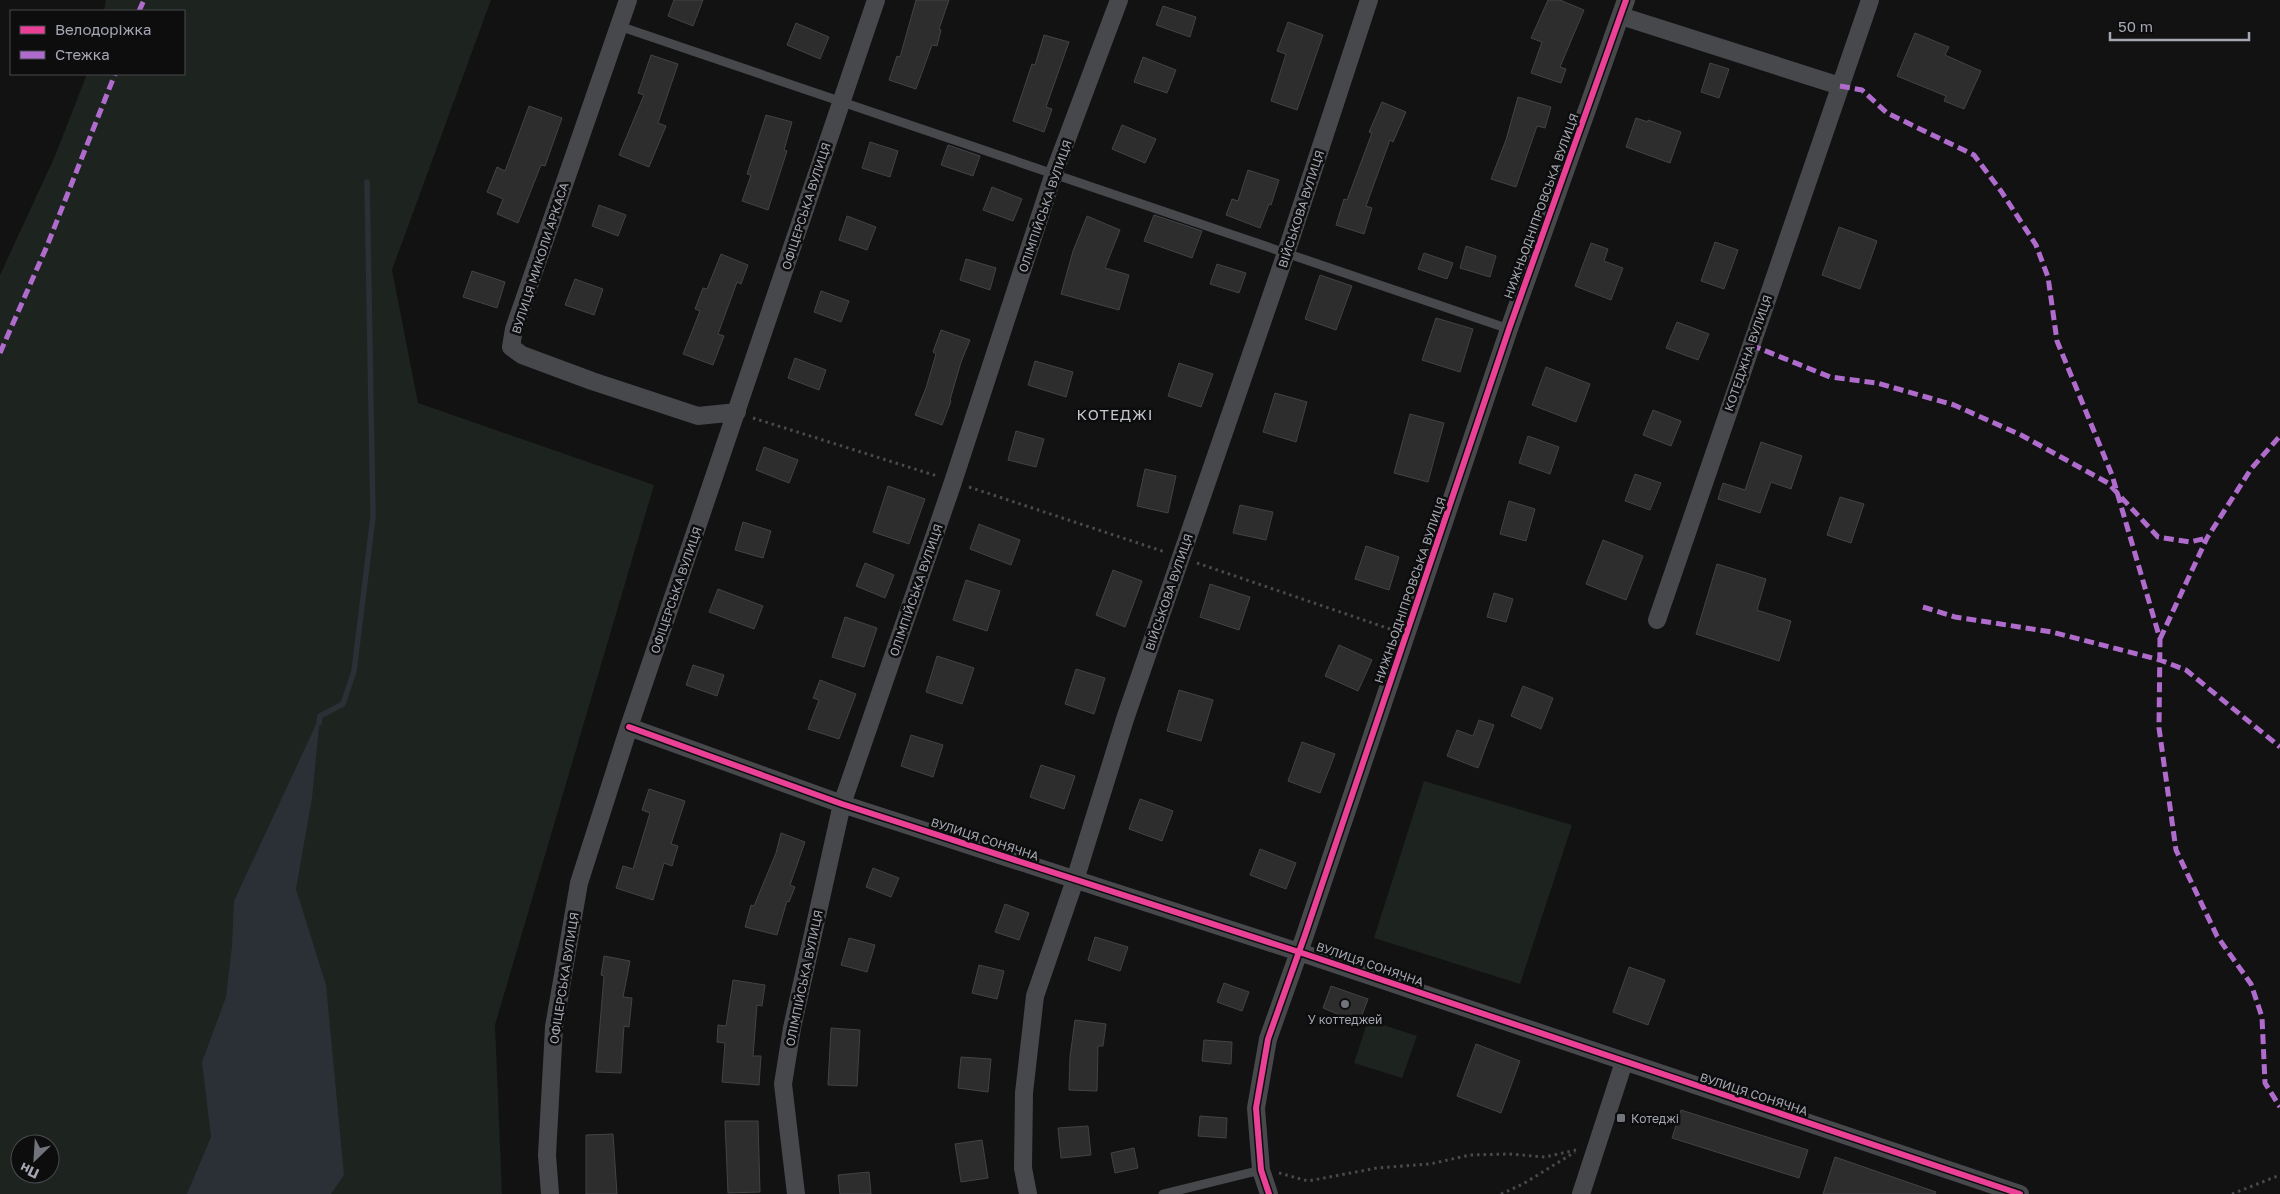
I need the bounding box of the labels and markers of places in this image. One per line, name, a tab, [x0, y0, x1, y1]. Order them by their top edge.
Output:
marker: У коттеджей	[1339, 998, 1351, 1010]
place label: У коттеджей	[1308, 1012, 1382, 1027]
place label: Котеджі	[1631, 1111, 1679, 1126]
marker: Котеджі	[1615, 1112, 1627, 1124]

